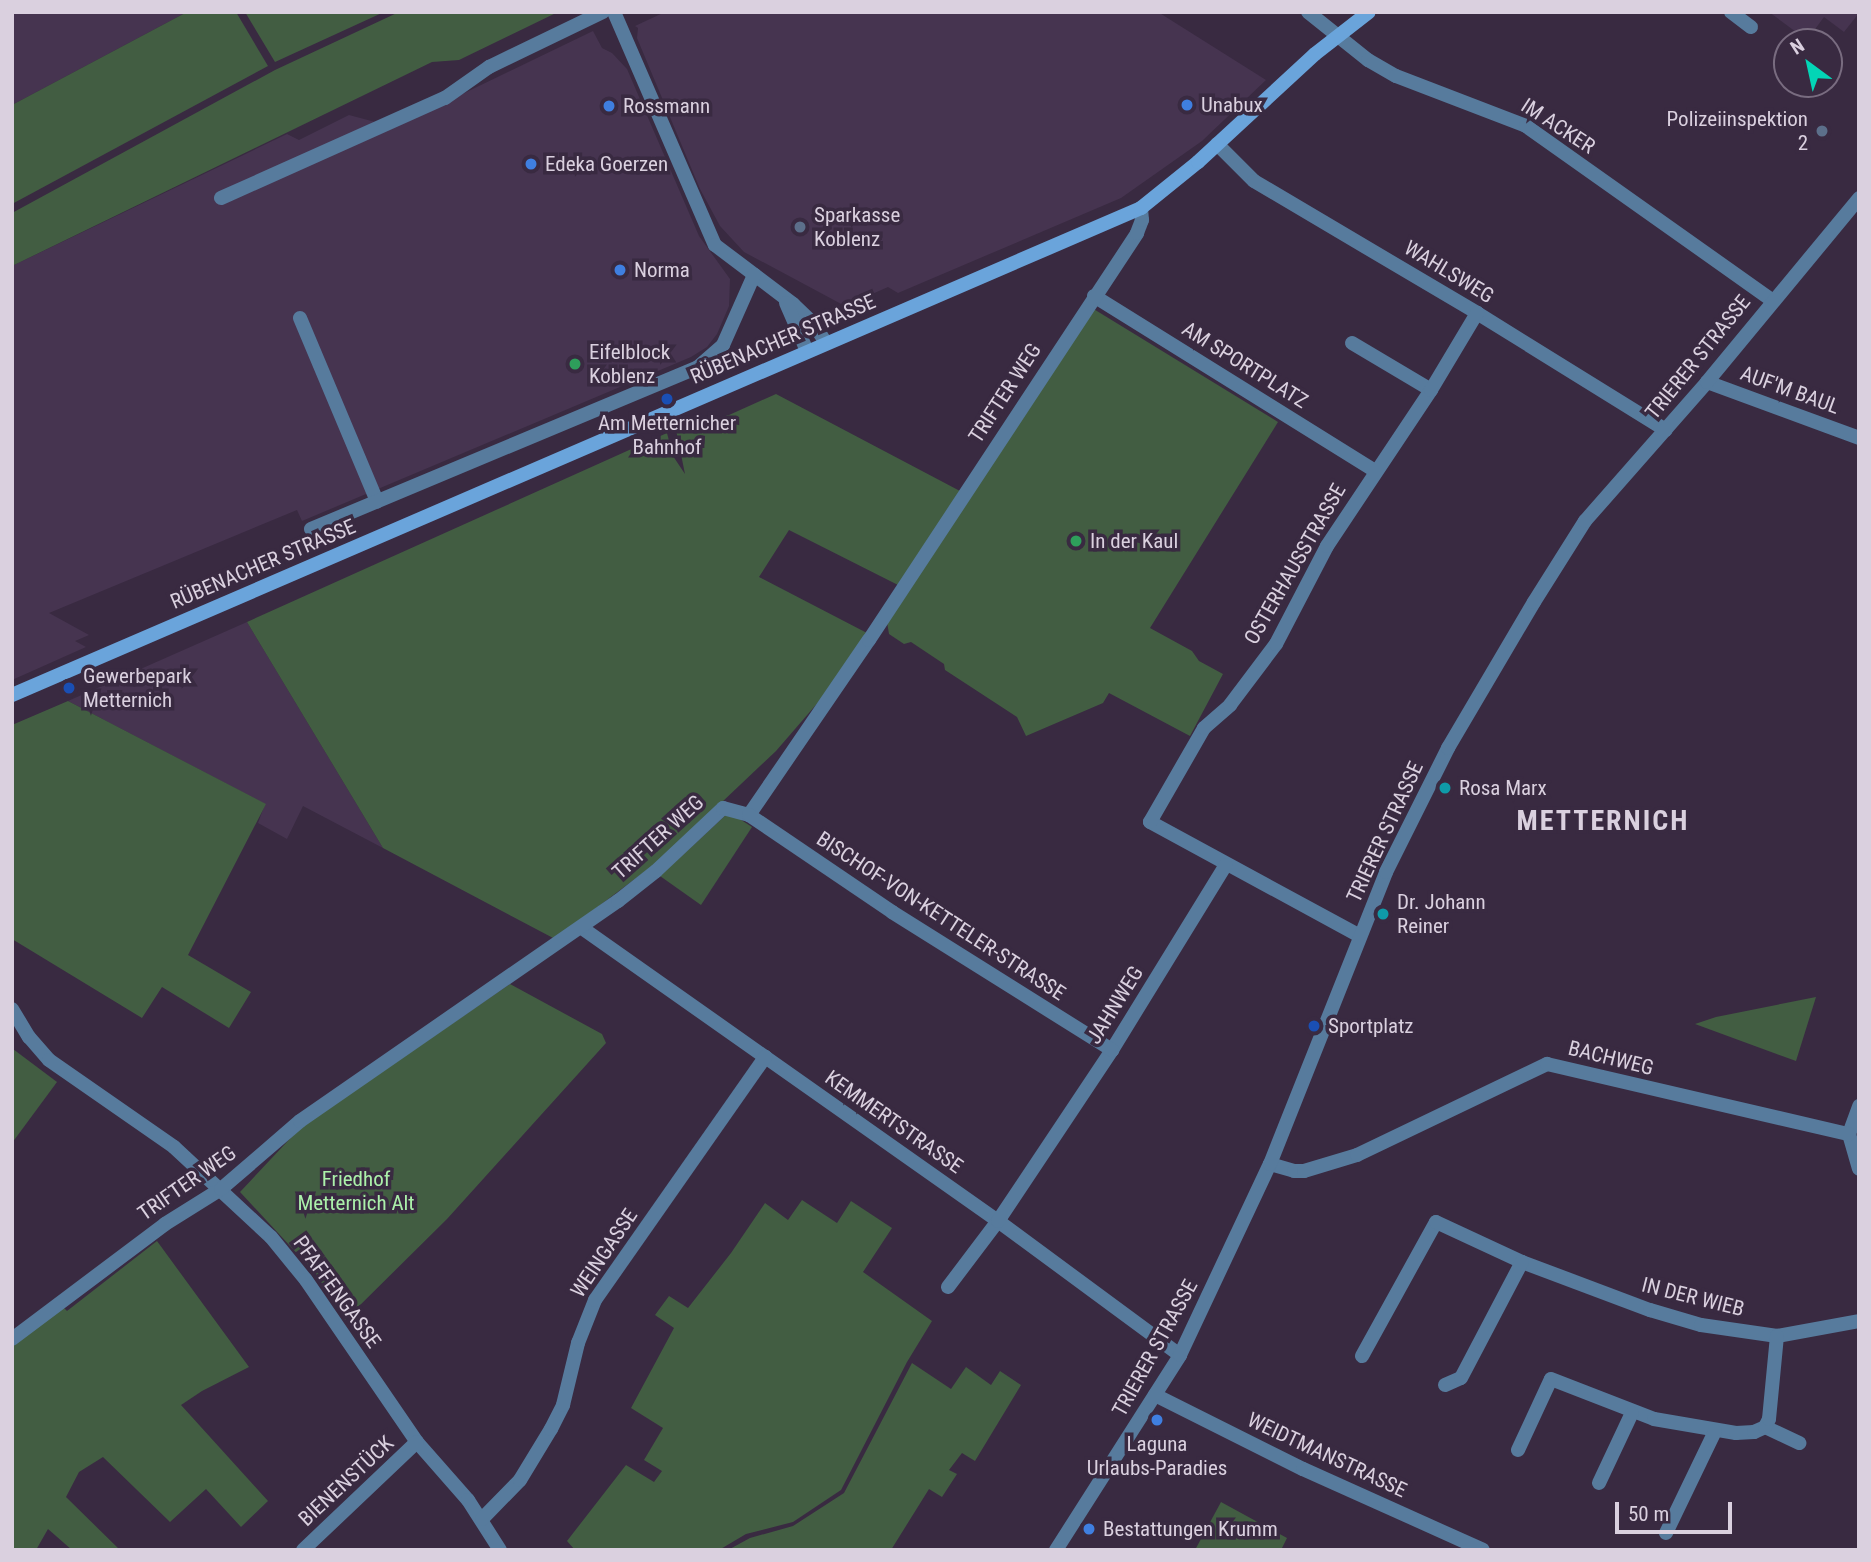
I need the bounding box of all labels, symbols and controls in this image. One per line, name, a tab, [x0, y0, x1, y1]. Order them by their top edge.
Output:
north arrow	[1773, 28, 1843, 98]
text: N	[1786, 34, 1809, 59]
place label: Unabux	[1201, 92, 1263, 118]
place label: Rossmann	[623, 93, 710, 119]
street label: IM ACKER	[1516, 93, 1600, 159]
marker: Unabux	[1179, 97, 1195, 113]
marker: Rossmann	[601, 98, 617, 114]
place label: Polizeiinspektion 2	[1667, 106, 1808, 156]
marker: Polizeiinspektion 2	[1814, 123, 1830, 139]
place label: Edeka Goerzen	[545, 151, 668, 177]
marker: Edeka Goerzen	[523, 156, 539, 172]
place label: Sparkasse Koblenz	[814, 202, 900, 252]
marker: Sparkasse Koblenz	[792, 219, 808, 235]
street label: WAHLSWEG	[1399, 235, 1499, 309]
place label: Norma	[634, 257, 690, 283]
marker: Norma	[612, 262, 628, 278]
street label: RÜBENACHER STRASSE	[687, 289, 879, 389]
street label: TRIERER STRASSE	[1640, 290, 1756, 424]
street label: AM SPORTPLATZ	[1177, 316, 1313, 414]
street label: TRIFTER WEG	[963, 338, 1047, 448]
place label: Eifelblock Koblenz	[589, 339, 670, 389]
marker: Eifelblock Koblenz	[567, 356, 583, 372]
street label: AUF'M BAUL	[1737, 360, 1843, 420]
marker: Am Metternicher Bahnhof	[659, 391, 675, 407]
place label: Am Metternicher Bahnhof	[598, 410, 736, 460]
street label: OSTERHAUSSTRASSE	[1239, 479, 1351, 649]
street label: RÜBENACHER STRASSE	[167, 514, 359, 614]
place label: In der Kaul	[1090, 528, 1178, 554]
marker: In der Kaul	[1068, 533, 1084, 549]
place label: Gewerbepark Metternich	[83, 663, 192, 713]
marker: Gewerbepark Metternich	[61, 680, 77, 696]
street label: TRIERER STRASSE	[1341, 758, 1429, 906]
place label: Rosa Marx	[1459, 775, 1547, 801]
marker: Rosa Marx	[1437, 780, 1453, 796]
street label: TRIFTER WEG	[607, 790, 709, 884]
district label: METTERNICH	[1518, 804, 1688, 838]
street label: BISCHOF-VON-KETTELER-STRASSE	[812, 826, 1070, 1006]
place label: Dr. Johann Reiner	[1397, 889, 1486, 939]
marker: Dr. Johann Reiner	[1375, 906, 1391, 922]
street label: JAHNWEG	[1081, 961, 1149, 1049]
place label: Sportplatz	[1328, 1013, 1414, 1039]
marker: Sportplatz	[1306, 1018, 1322, 1034]
street label: BACHWEG	[1566, 1035, 1656, 1081]
street label: KEMMERTSTRASSE	[820, 1065, 968, 1179]
street label: TRIFTER WEG	[133, 1140, 241, 1226]
park label: Friedhof Metternich Alt	[297, 1166, 415, 1216]
street label: WEINGASSE	[565, 1204, 643, 1302]
street label: PFAFFENGASSE	[288, 1231, 386, 1353]
street label: IN DER WIEB	[1639, 1272, 1747, 1322]
street label: TRIERER STRASSE	[1107, 1275, 1203, 1421]
street label: WEIDTMANSTRASSE	[1243, 1407, 1411, 1503]
marker: Laguna Urlaubs-Paradies	[1149, 1412, 1165, 1428]
street label: BIENENSTÜCK	[293, 1431, 399, 1531]
place label: Laguna Urlaubs-Paradies	[1087, 1431, 1227, 1481]
scale bar	[1619, 1488, 1736, 1532]
text: 50 m	[1628, 1502, 1669, 1526]
place label: Bestattungen Krumm	[1103, 1516, 1278, 1542]
marker: Bestattungen Krumm	[1081, 1521, 1097, 1537]

